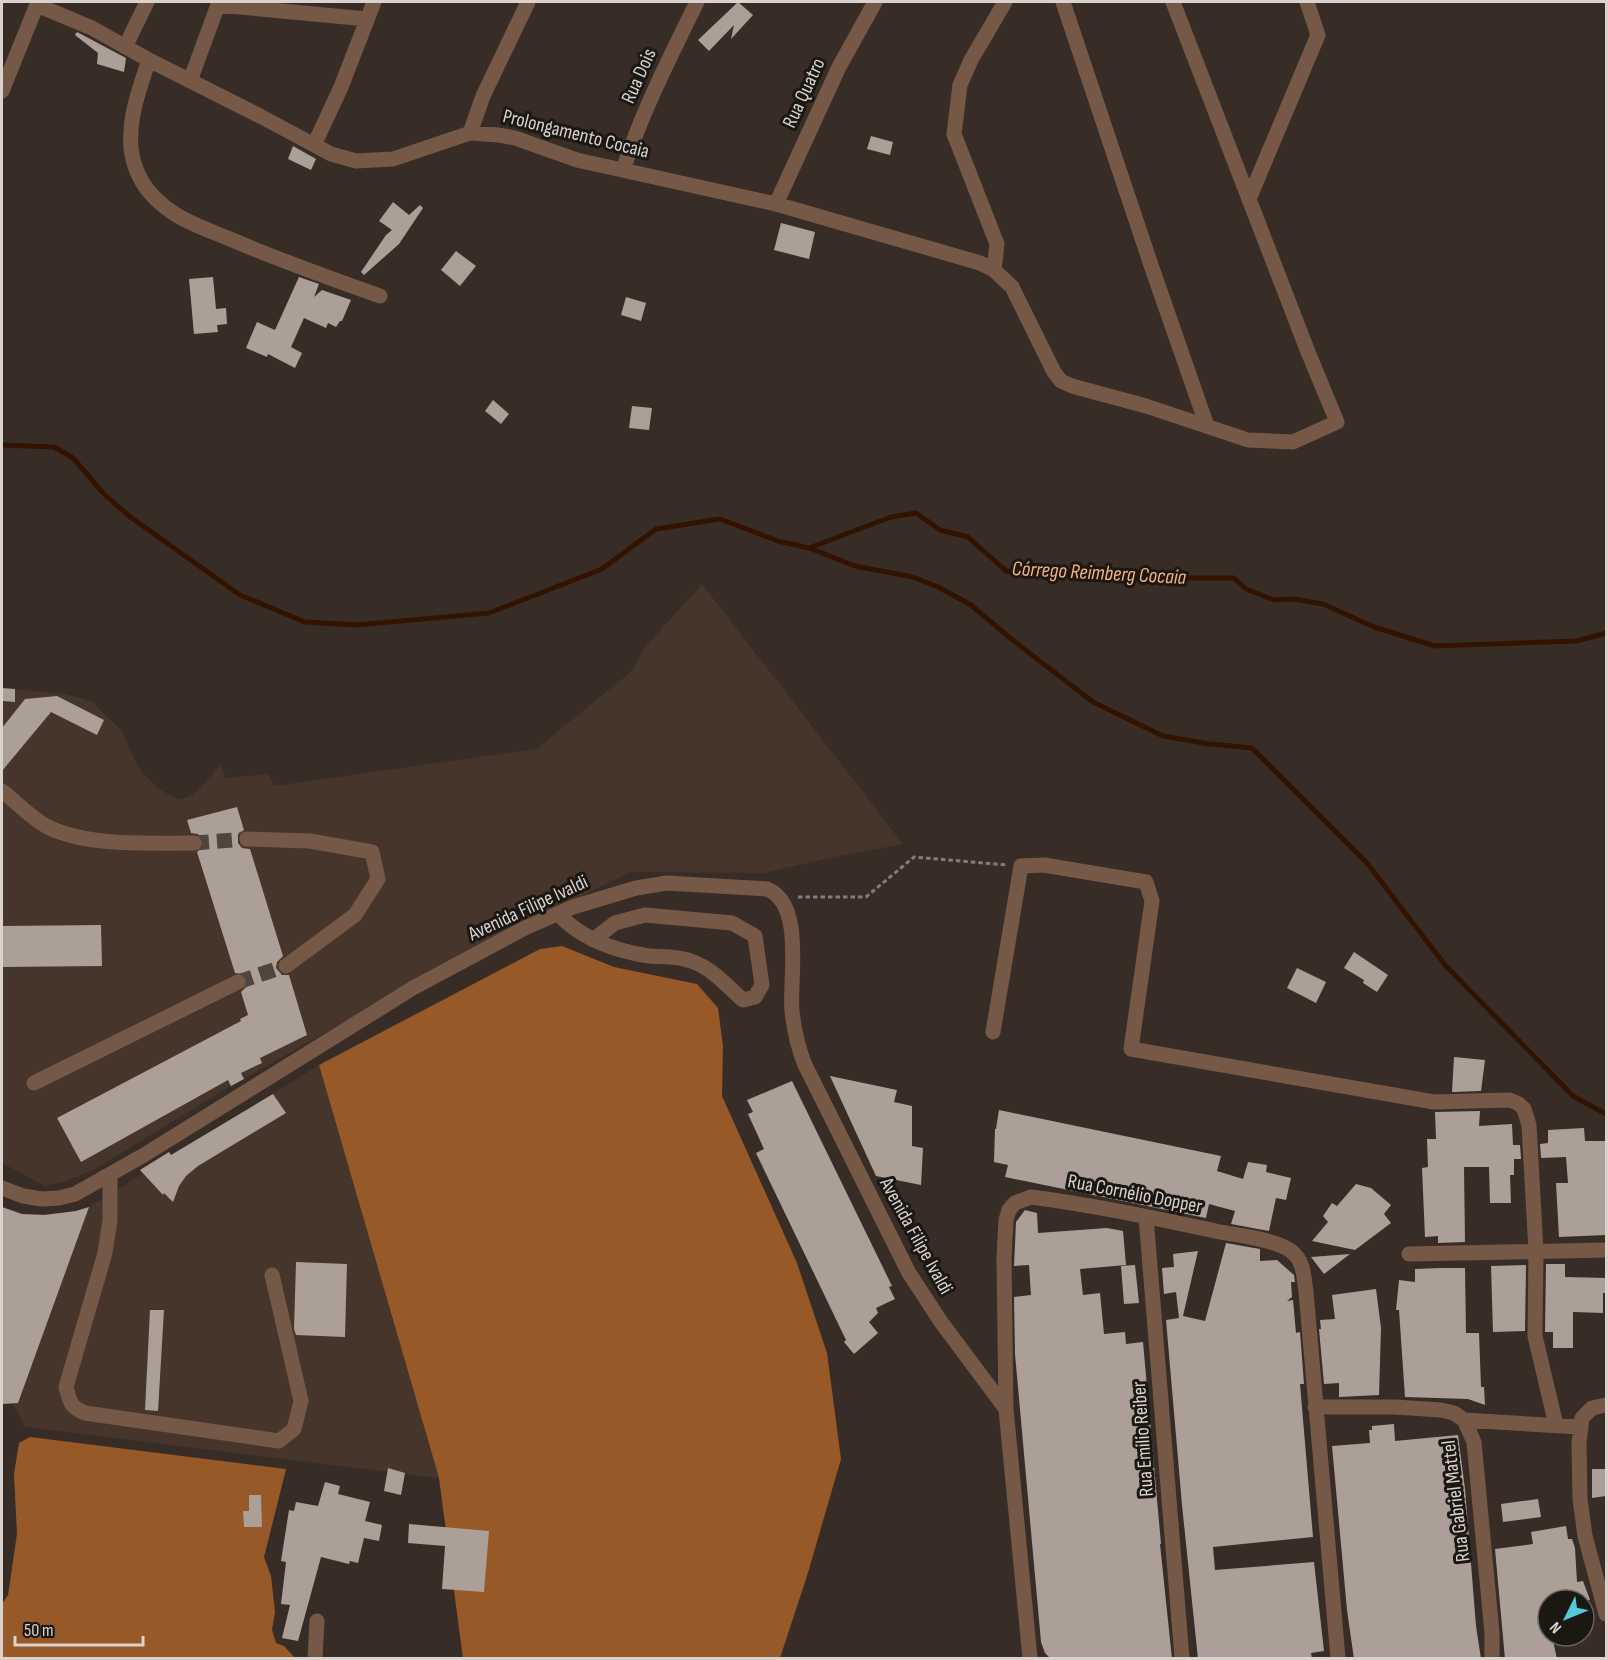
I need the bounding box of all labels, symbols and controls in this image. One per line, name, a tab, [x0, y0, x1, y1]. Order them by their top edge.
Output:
street label: Rua Dois	[616, 45, 662, 107]
street label: Rua Quatro	[777, 54, 831, 132]
street label: Prolongamento Cocaia	[500, 104, 652, 164]
water label: Córrego Reimberg Cocaia	[1011, 556, 1187, 590]
street label: Avenida Filipe Ivaldi	[463, 870, 592, 947]
street label: Rua Cornélio Dopper	[1066, 1169, 1205, 1219]
street label: Avenida Filipe Ivaldi	[874, 1173, 958, 1298]
street label: Rua Emílio Reiber	[1127, 1380, 1159, 1497]
street label: Rua Gabriel Mattel	[1437, 1439, 1475, 1563]
north arrow	[1536, 1588, 1596, 1648]
scale bar	[15, 1609, 142, 1647]
text: N	[1546, 1618, 1566, 1637]
text: 50 m	[24, 1620, 54, 1641]

